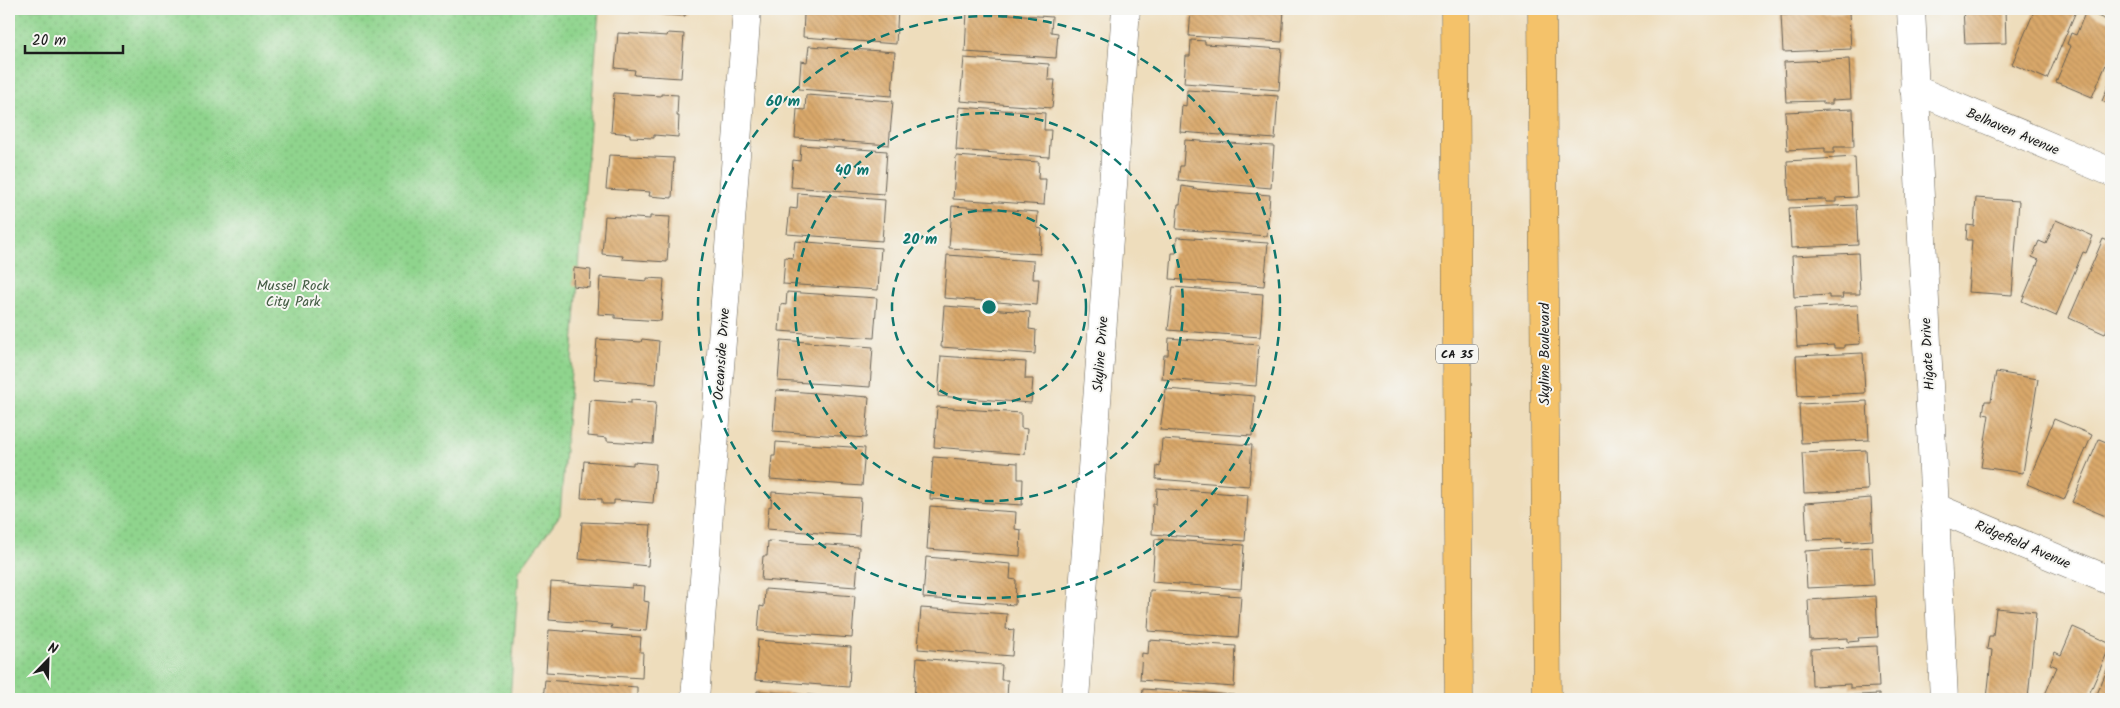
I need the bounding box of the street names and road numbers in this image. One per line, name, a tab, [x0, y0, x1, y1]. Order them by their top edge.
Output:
street label: Belhaven Avenue	[1963, 102, 2063, 162]
street label: Skyline Boulevard	[1534, 302, 1556, 405]
street label: Oceanside Drive	[708, 306, 736, 401]
street label: Skyline Drive	[1087, 315, 1115, 393]
street label: Higate Drive	[1915, 316, 1941, 391]
road number: CA 35	[1436, 344, 1478, 364]
street label: Ridgefield Avenue	[1971, 515, 2075, 575]

